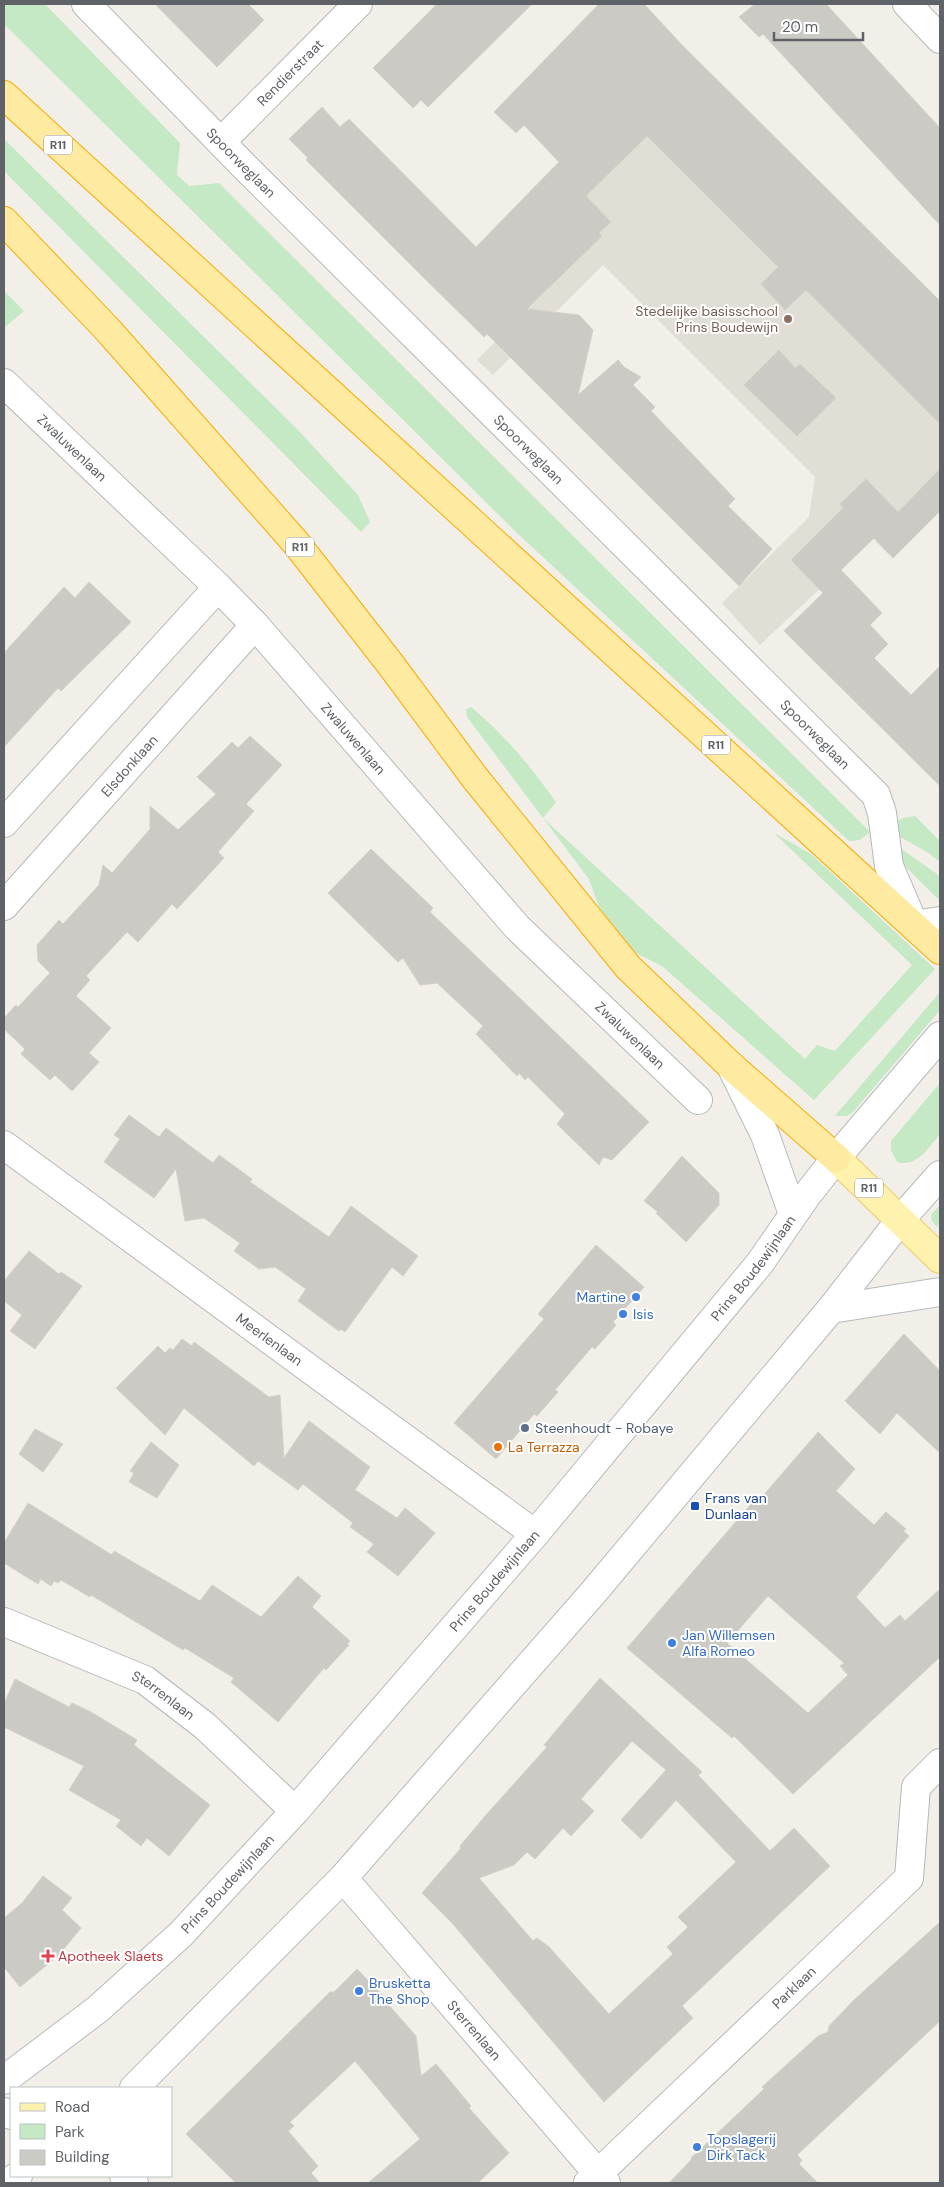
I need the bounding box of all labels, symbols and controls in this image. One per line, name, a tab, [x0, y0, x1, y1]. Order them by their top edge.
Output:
scale bar	[774, 10, 863, 42]
text: 20 m	[782, 17, 818, 37]
street label: Rendierstraat	[253, 35, 327, 110]
street label: Spoorweglaan	[203, 124, 280, 202]
road number: R11	[44, 136, 72, 154]
place label: Stedelijke basisschool Prins Boudewijn	[635, 302, 778, 336]
marker: Stedelijke basisschool Prins Boudewijn	[782, 313, 794, 325]
street label: Zwaluwenlaan	[33, 410, 111, 485]
street label: Spoorweglaan	[490, 411, 567, 488]
road number: R11	[286, 538, 314, 556]
street label: Spoorweglaan	[776, 696, 854, 773]
street label: Zwaluwenlaan	[317, 699, 390, 778]
street label: Elsdonklaan	[97, 731, 162, 800]
road number: R11	[702, 736, 730, 754]
street label: Zwaluwenlaan	[592, 998, 669, 1073]
road number: R11	[855, 1178, 883, 1198]
street label: Prins Boudewijnlaan	[707, 1212, 799, 1325]
place label: Martine	[577, 1288, 626, 1306]
marker: Martine	[630, 1291, 642, 1303]
place label: Isis	[633, 1305, 654, 1323]
marker: Isis	[617, 1308, 629, 1320]
street label: Meerlenlaan	[232, 1309, 306, 1370]
place label: Steenhoudt - Robaye	[535, 1419, 674, 1437]
marker: Steenhoudt - Robaye	[519, 1422, 531, 1434]
place label: La Terrazza	[508, 1438, 580, 1456]
marker: La Terrazza	[492, 1441, 504, 1453]
place label: Frans van Dunlaan	[705, 1489, 767, 1523]
marker: Frans van Dunlaan	[689, 1500, 701, 1512]
street label: Prins Boudewijnlaan	[446, 1526, 543, 1635]
place label: Jan Willemsen Alfa Romeo	[682, 1626, 775, 1660]
marker: Jan Willemsen Alfa Romeo	[666, 1637, 678, 1649]
street label: Sterrenlaan	[129, 1667, 198, 1724]
street label: Prins Boudewijnlaan	[177, 1831, 278, 1937]
place label: Apotheek Slaets	[58, 1947, 163, 1965]
marker: Apotheek Slaets	[42, 1950, 54, 1962]
street label: Parklaan	[768, 1962, 820, 2013]
place label: Brusketta The Shop	[369, 1974, 431, 2008]
marker: Brusketta The Shop	[353, 1985, 365, 1997]
street label: Sterrenlaan	[443, 1996, 505, 2064]
legend	[10, 2087, 172, 2177]
text: Road	[55, 2097, 90, 2117]
text: Park	[55, 2122, 85, 2142]
place label: Topslagerij Dirk Tack	[707, 2130, 776, 2164]
marker: Topslagerij Dirk Tack	[691, 2141, 703, 2153]
text: Building	[55, 2147, 110, 2167]

